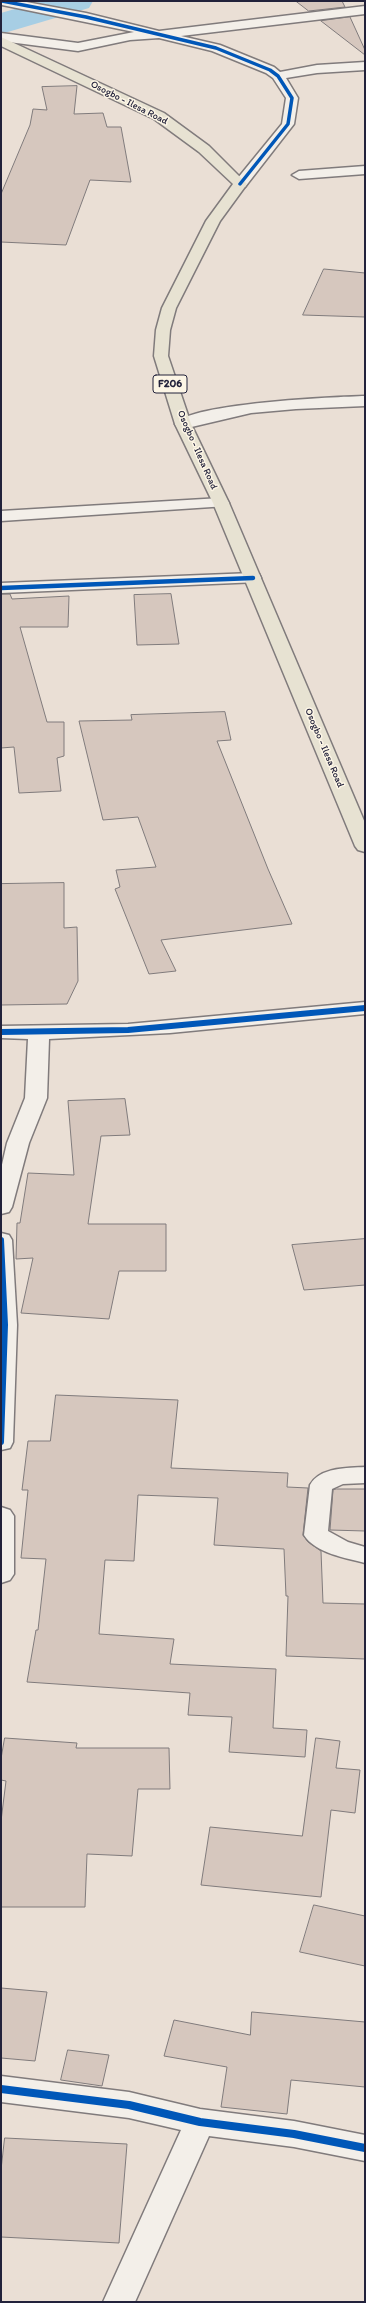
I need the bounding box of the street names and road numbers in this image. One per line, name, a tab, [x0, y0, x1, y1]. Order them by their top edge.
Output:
street label: Osogbo - Ilesa Road	[88, 78, 170, 128]
road number: F206	[153, 375, 187, 393]
street label: Osogbo - Ilesa Road	[174, 409, 220, 491]
street label: Osogbo - Ilesa Road	[302, 706, 346, 790]

